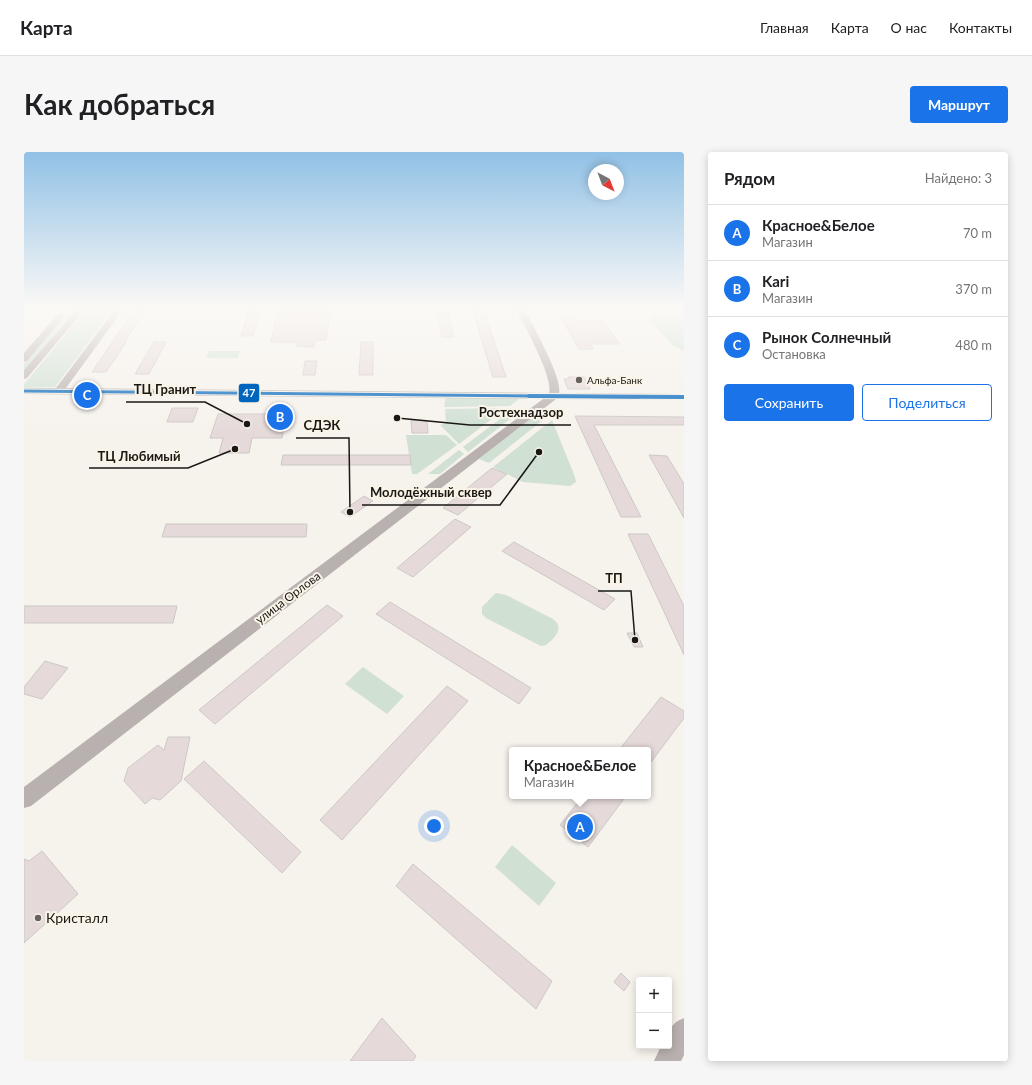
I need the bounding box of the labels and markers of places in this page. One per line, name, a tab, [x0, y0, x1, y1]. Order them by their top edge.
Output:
place label: Альфа-Банк	[587, 374, 643, 386]
marker: Альфа-Банк	[574, 375, 584, 385]
callout: ТЦ Гранит	[126, 377, 205, 402]
pin: C	[74, 380, 100, 410]
callout: Ростехнадзор	[470, 400, 571, 425]
pin: B	[267, 402, 293, 432]
callout: СДЭК	[296, 413, 349, 438]
callout: ТЦ Любимый	[89, 443, 188, 468]
callout: Молодёжный сквер	[362, 480, 500, 505]
callout: ТП	[598, 566, 631, 591]
pin: A	[567, 812, 593, 842]
place label: Кристалл	[46, 909, 108, 926]
marker: Кристалл	[33, 913, 43, 923]

